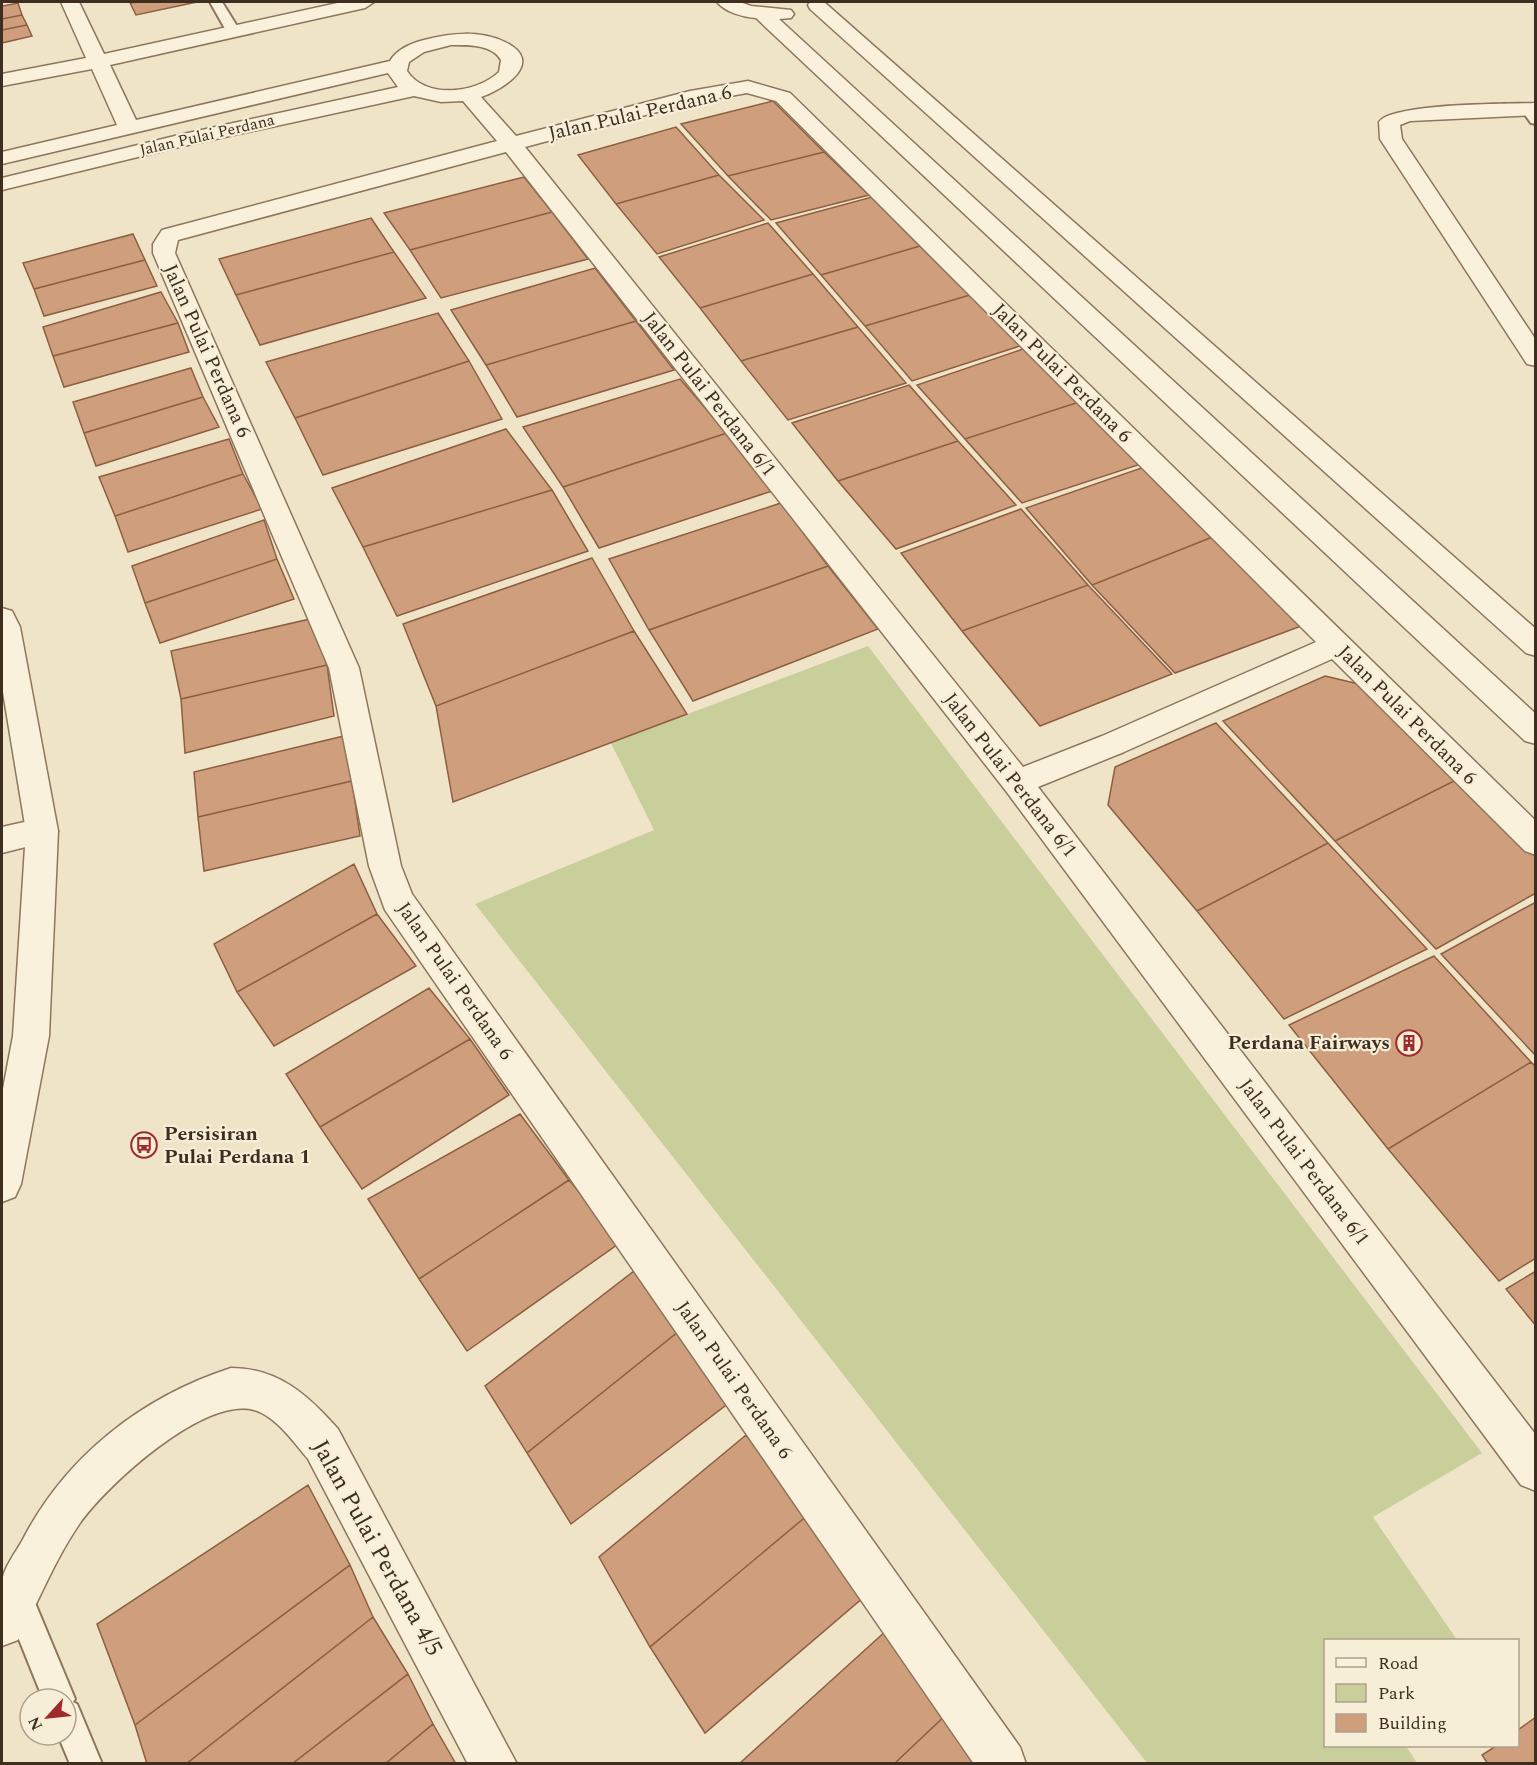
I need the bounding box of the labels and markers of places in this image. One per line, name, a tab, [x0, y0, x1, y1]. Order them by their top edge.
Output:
place label: Perdana Fairways	[1228, 1028, 1390, 1058]
building icon: Perdana Fairways	[1394, 1028, 1424, 1058]
place label: Persisiran Pulai Perdana 1	[164, 1119, 311, 1172]
bus stop icon: Persisiran Pulai Perdana 1	[129, 1130, 159, 1160]

